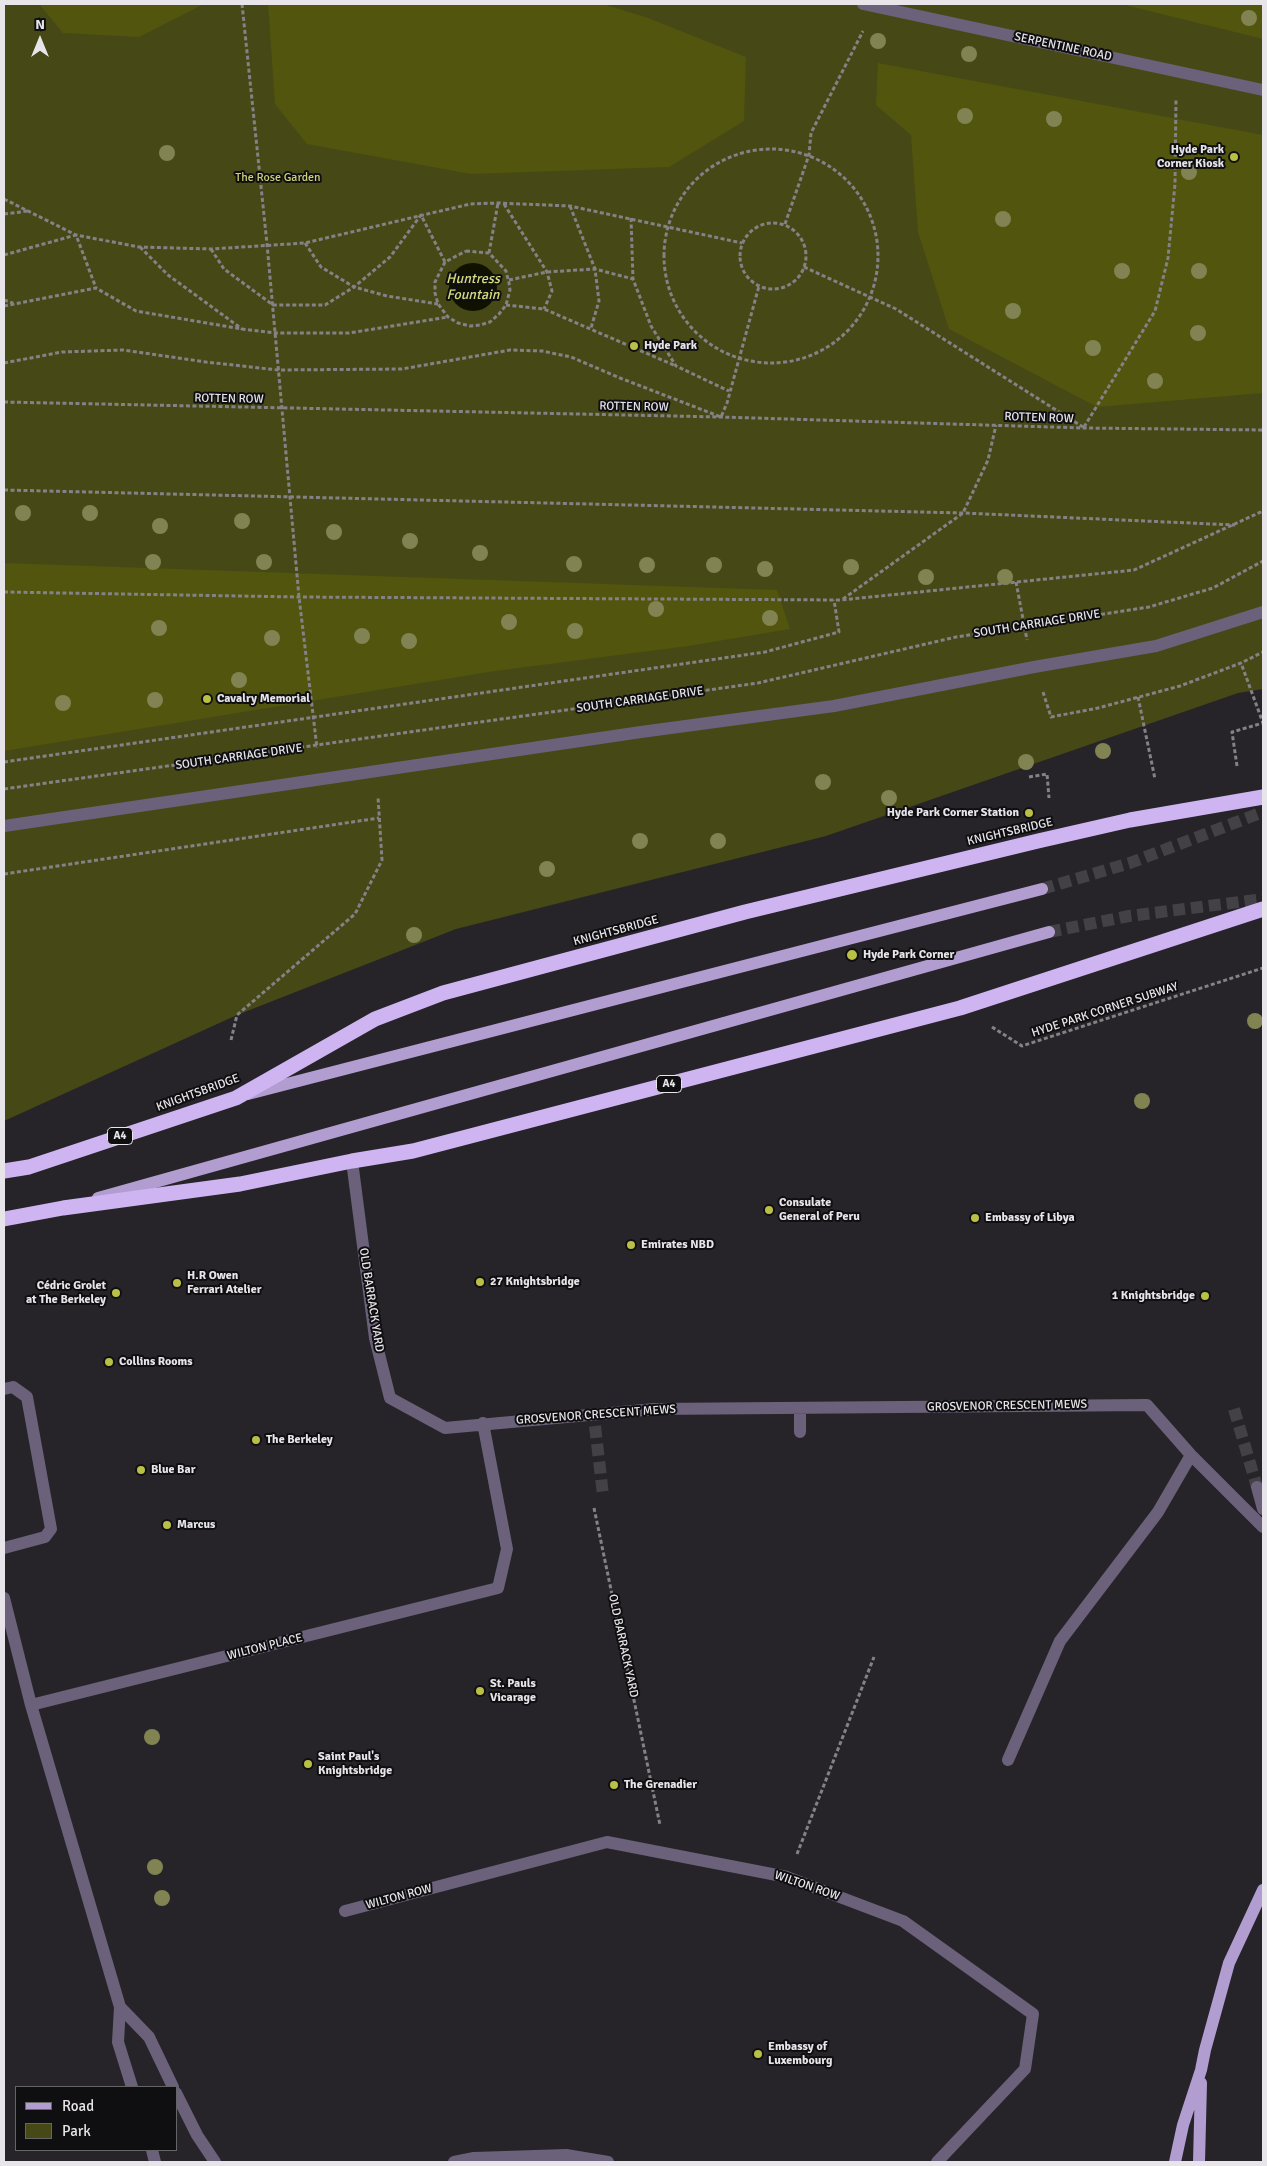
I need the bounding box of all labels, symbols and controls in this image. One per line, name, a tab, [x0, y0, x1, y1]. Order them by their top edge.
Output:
north arrow	[15, 15, 65, 65]
text: N	[35, 16, 45, 33]
street label: SERPENTINE ROAD	[1013, 30, 1113, 64]
place label: Hyde Park Corner Kiosk	[1157, 143, 1224, 171]
marker: Hyde Park Corner Kiosk	[1228, 151, 1240, 163]
park label: The Rose Garden	[235, 171, 321, 185]
water label: Huntress Fountain	[446, 271, 500, 304]
place label: Hyde Park	[644, 339, 697, 353]
marker: Hyde Park	[628, 340, 640, 352]
street label: ROTTEN ROW	[194, 391, 264, 407]
street label: ROTTEN ROW	[599, 399, 669, 415]
street label: ROTTEN ROW	[1004, 410, 1074, 426]
street label: SOUTH CARRIAGE DRIVE	[973, 607, 1101, 641]
street label: SOUTH CARRIAGE DRIVE	[576, 684, 704, 716]
place label: Cavalry Memorial	[217, 692, 310, 706]
marker: Cavalry Memorial	[201, 693, 213, 705]
street label: SOUTH CARRIAGE DRIVE	[175, 741, 303, 773]
place label: Hyde Park Corner Station	[887, 806, 1019, 820]
marker: Hyde Park Corner Station	[1023, 807, 1035, 819]
street label: KNIGHTSBRIDGE	[966, 815, 1054, 849]
street label: KNIGHTSBRIDGE	[572, 913, 660, 949]
marker: Hyde Park Corner	[845, 948, 859, 962]
place label: Hyde Park Corner	[863, 948, 954, 962]
street label: HYDE PARK CORNER SUBWAY	[1030, 979, 1180, 1041]
street label: KNIGHTSBRIDGE	[154, 1071, 242, 1115]
road number: A4	[656, 1076, 682, 1092]
road number: A4	[108, 1128, 132, 1144]
place label: Consulate General of Peru	[779, 1196, 860, 1224]
marker: Consulate General of Peru	[763, 1204, 775, 1216]
place label: Embassy of Libya	[985, 1211, 1075, 1225]
marker: Embassy of Libya	[969, 1212, 981, 1224]
place label: Emirates NBD	[641, 1238, 714, 1252]
marker: Emirates NBD	[625, 1239, 637, 1251]
street label: OLD BARRACK YARD	[356, 1247, 386, 1353]
place label: H.R Owen Ferrari Atelier	[187, 1269, 261, 1297]
place label: 27 Knightsbridge	[490, 1275, 580, 1289]
marker: 27 Knightsbridge	[474, 1276, 486, 1288]
marker: H.R Owen Ferrari Atelier	[171, 1277, 183, 1289]
place label: Cédric Grolet at The Berkeley	[26, 1279, 106, 1307]
marker: Cédric Grolet at The Berkeley	[110, 1287, 122, 1299]
place label: 1 Knightsbridge	[1112, 1289, 1195, 1303]
marker: 1 Knightsbridge	[1199, 1290, 1211, 1302]
place label: Collins Rooms	[119, 1355, 193, 1369]
marker: Collins Rooms	[103, 1356, 115, 1368]
street label: GROSVENOR CRESCENT MEWS	[927, 1397, 1087, 1415]
street label: GROSVENOR CRESCENT MEWS	[516, 1402, 676, 1428]
place label: The Berkeley	[266, 1433, 333, 1447]
marker: The Berkeley	[250, 1434, 262, 1446]
place label: Blue Bar	[151, 1463, 195, 1477]
marker: Blue Bar	[135, 1464, 147, 1476]
place label: Marcus	[177, 1518, 215, 1532]
marker: Marcus	[161, 1519, 173, 1531]
street label: OLD BARRACK YARD	[605, 1593, 641, 1699]
street label: WILTON PLACE	[226, 1631, 304, 1663]
place label: St. Pauls Vicarage	[490, 1677, 536, 1705]
marker: St. Pauls Vicarage	[474, 1685, 486, 1697]
place label: Saint Paul's Knightsbridge	[318, 1750, 392, 1778]
marker: Saint Paul's Knightsbridge	[302, 1758, 314, 1770]
place label: The Grenadier	[624, 1778, 697, 1792]
marker: The Grenadier	[608, 1779, 620, 1791]
street label: WILTON ROW	[773, 1868, 841, 1904]
street label: WILTON ROW	[364, 1881, 434, 1913]
place label: Embassy of Luxembourg	[768, 2040, 832, 2068]
marker: Embassy of Luxembourg	[752, 2048, 764, 2060]
legend	[15, 2086, 178, 2151]
text: Road	[62, 2097, 94, 2115]
text: Park	[62, 2122, 91, 2140]

